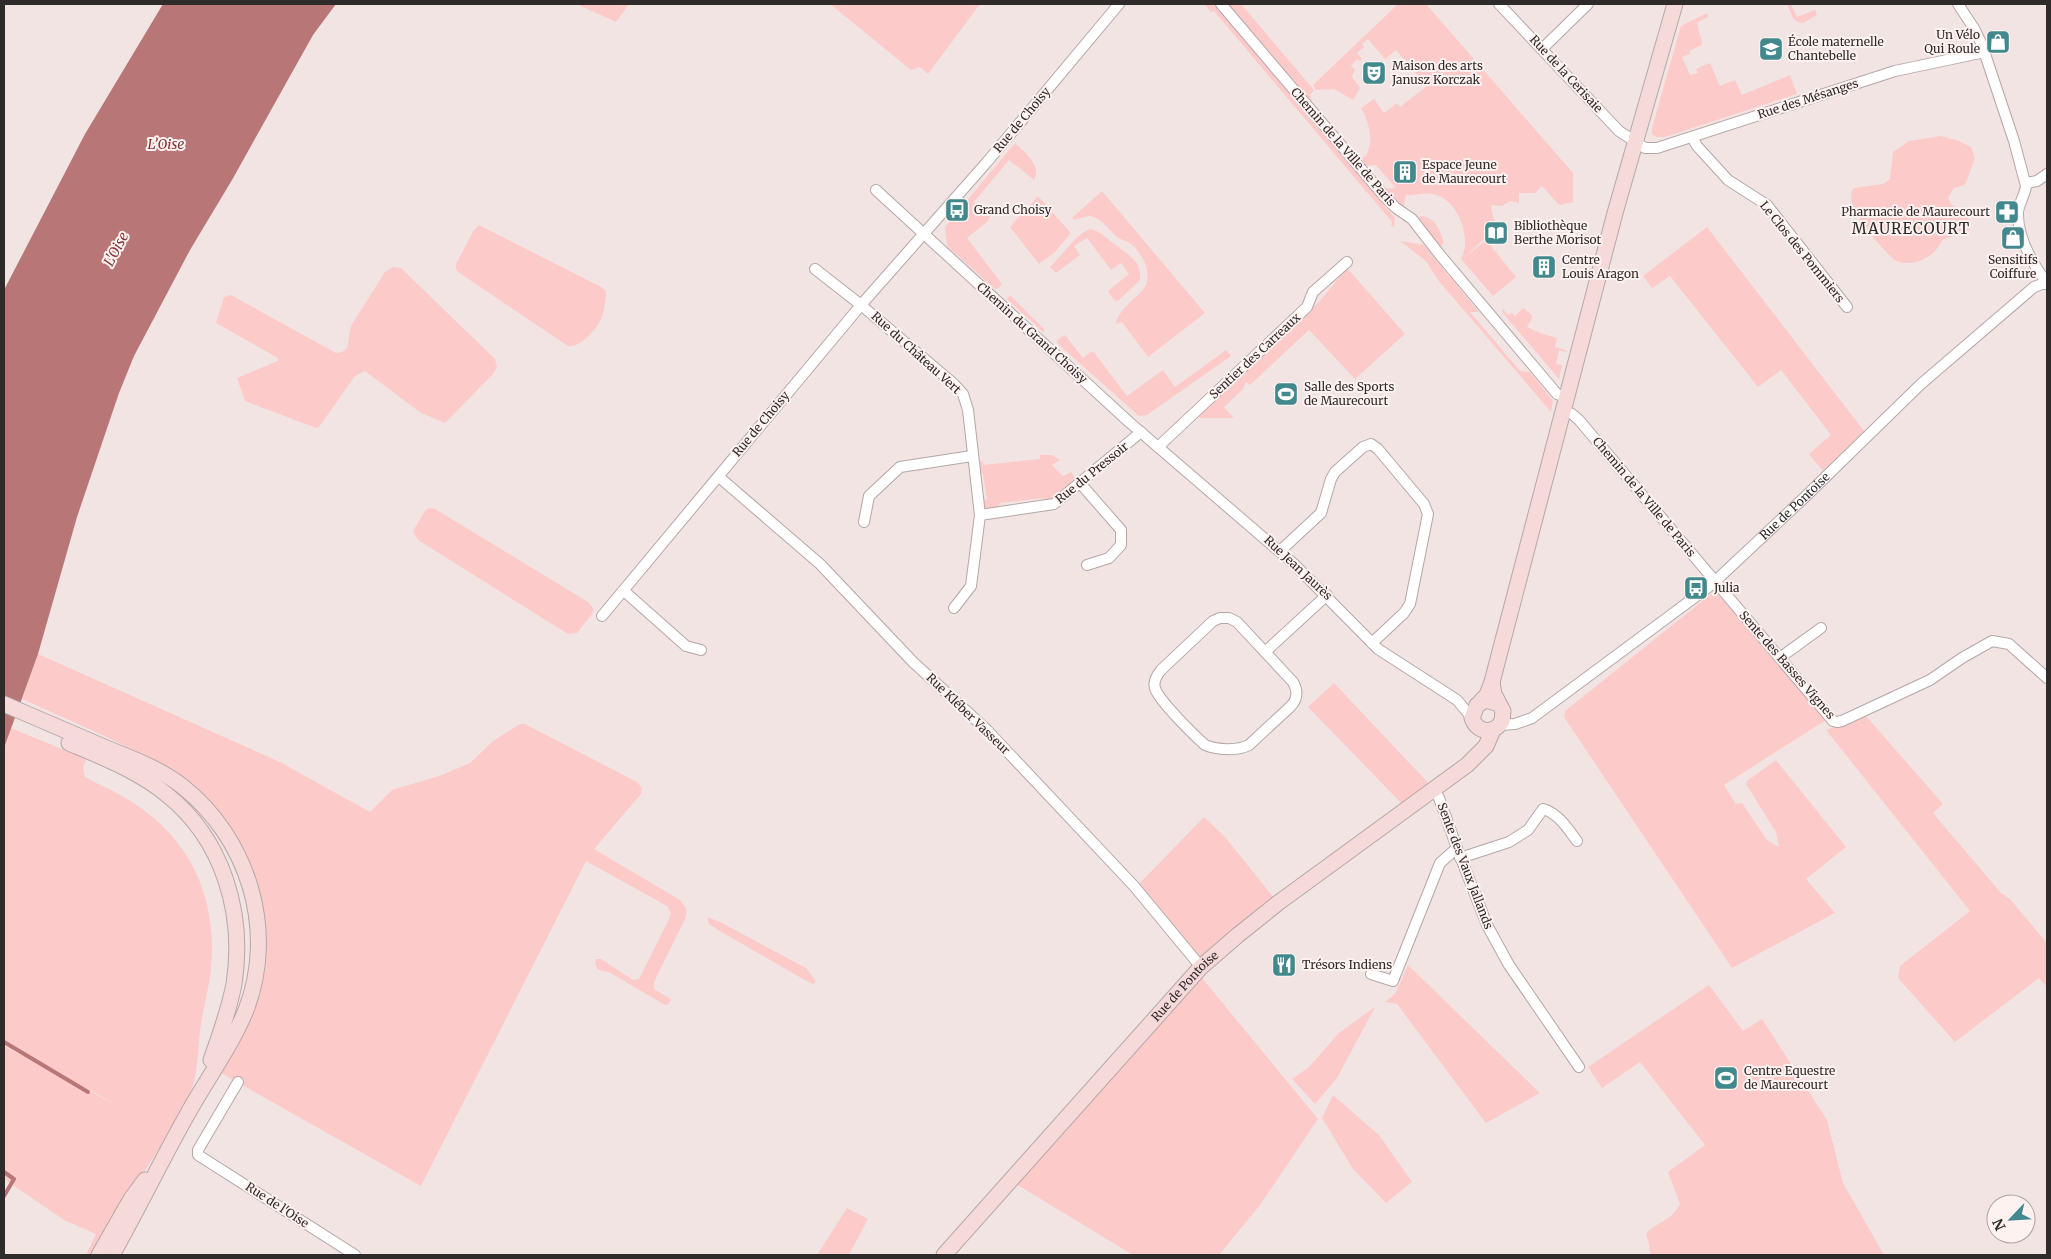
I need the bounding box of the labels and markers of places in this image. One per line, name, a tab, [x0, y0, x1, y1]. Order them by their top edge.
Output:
place label: Un Vélo Qui Roule	[1924, 27, 1980, 56]
shop icon: Un Vélo Qui Roule	[1985, 29, 2011, 55]
place label: École maternelle Chantebelle	[1788, 34, 1884, 63]
school or university icon: École maternelle Chantebelle	[1758, 36, 1784, 62]
place label: Maison des arts Janusz Korczak	[1391, 58, 1483, 87]
theatre icon: Maison des arts Janusz Korczak	[1361, 60, 1387, 86]
place label: Espace Jeune de Maurecourt	[1422, 157, 1506, 186]
building icon: Espace Jeune de Maurecourt	[1392, 159, 1418, 185]
bus stop icon: Grand Choisy	[944, 197, 970, 223]
pharmacy icon: Pharmacie de Maurecourt	[1994, 199, 2020, 225]
place label: Grand Choisy	[974, 202, 1052, 217]
place label: Pharmacie de Maurecourt	[1841, 204, 1990, 219]
place label: Bibliothèque Berthe Morisot	[1514, 218, 1602, 247]
library icon: Bibliothèque Berthe Morisot	[1483, 220, 1509, 246]
shop icon: Sensitifs Coiffure	[2000, 225, 2026, 251]
place label: Centre Louis Aragon	[1562, 252, 1639, 281]
place label: Sensitifs Coiffure	[1988, 252, 2038, 281]
building icon: Centre Louis Aragon	[1531, 254, 1557, 280]
place label: Salle des Sports de Maurecourt	[1304, 379, 1395, 408]
sports icon: Salle des Sports de Maurecourt	[1273, 381, 1299, 407]
bus stop icon: Julia	[1683, 575, 1709, 601]
place label: Julia	[1713, 580, 1740, 595]
restaurant icon: Trésors Indiens	[1271, 952, 1297, 978]
place label: Trésors Indiens	[1302, 957, 1392, 972]
place label: Centre Equestre de Maurecourt	[1744, 1063, 1835, 1092]
sports icon: Centre Equestre de Maurecourt	[1713, 1065, 1739, 1091]

